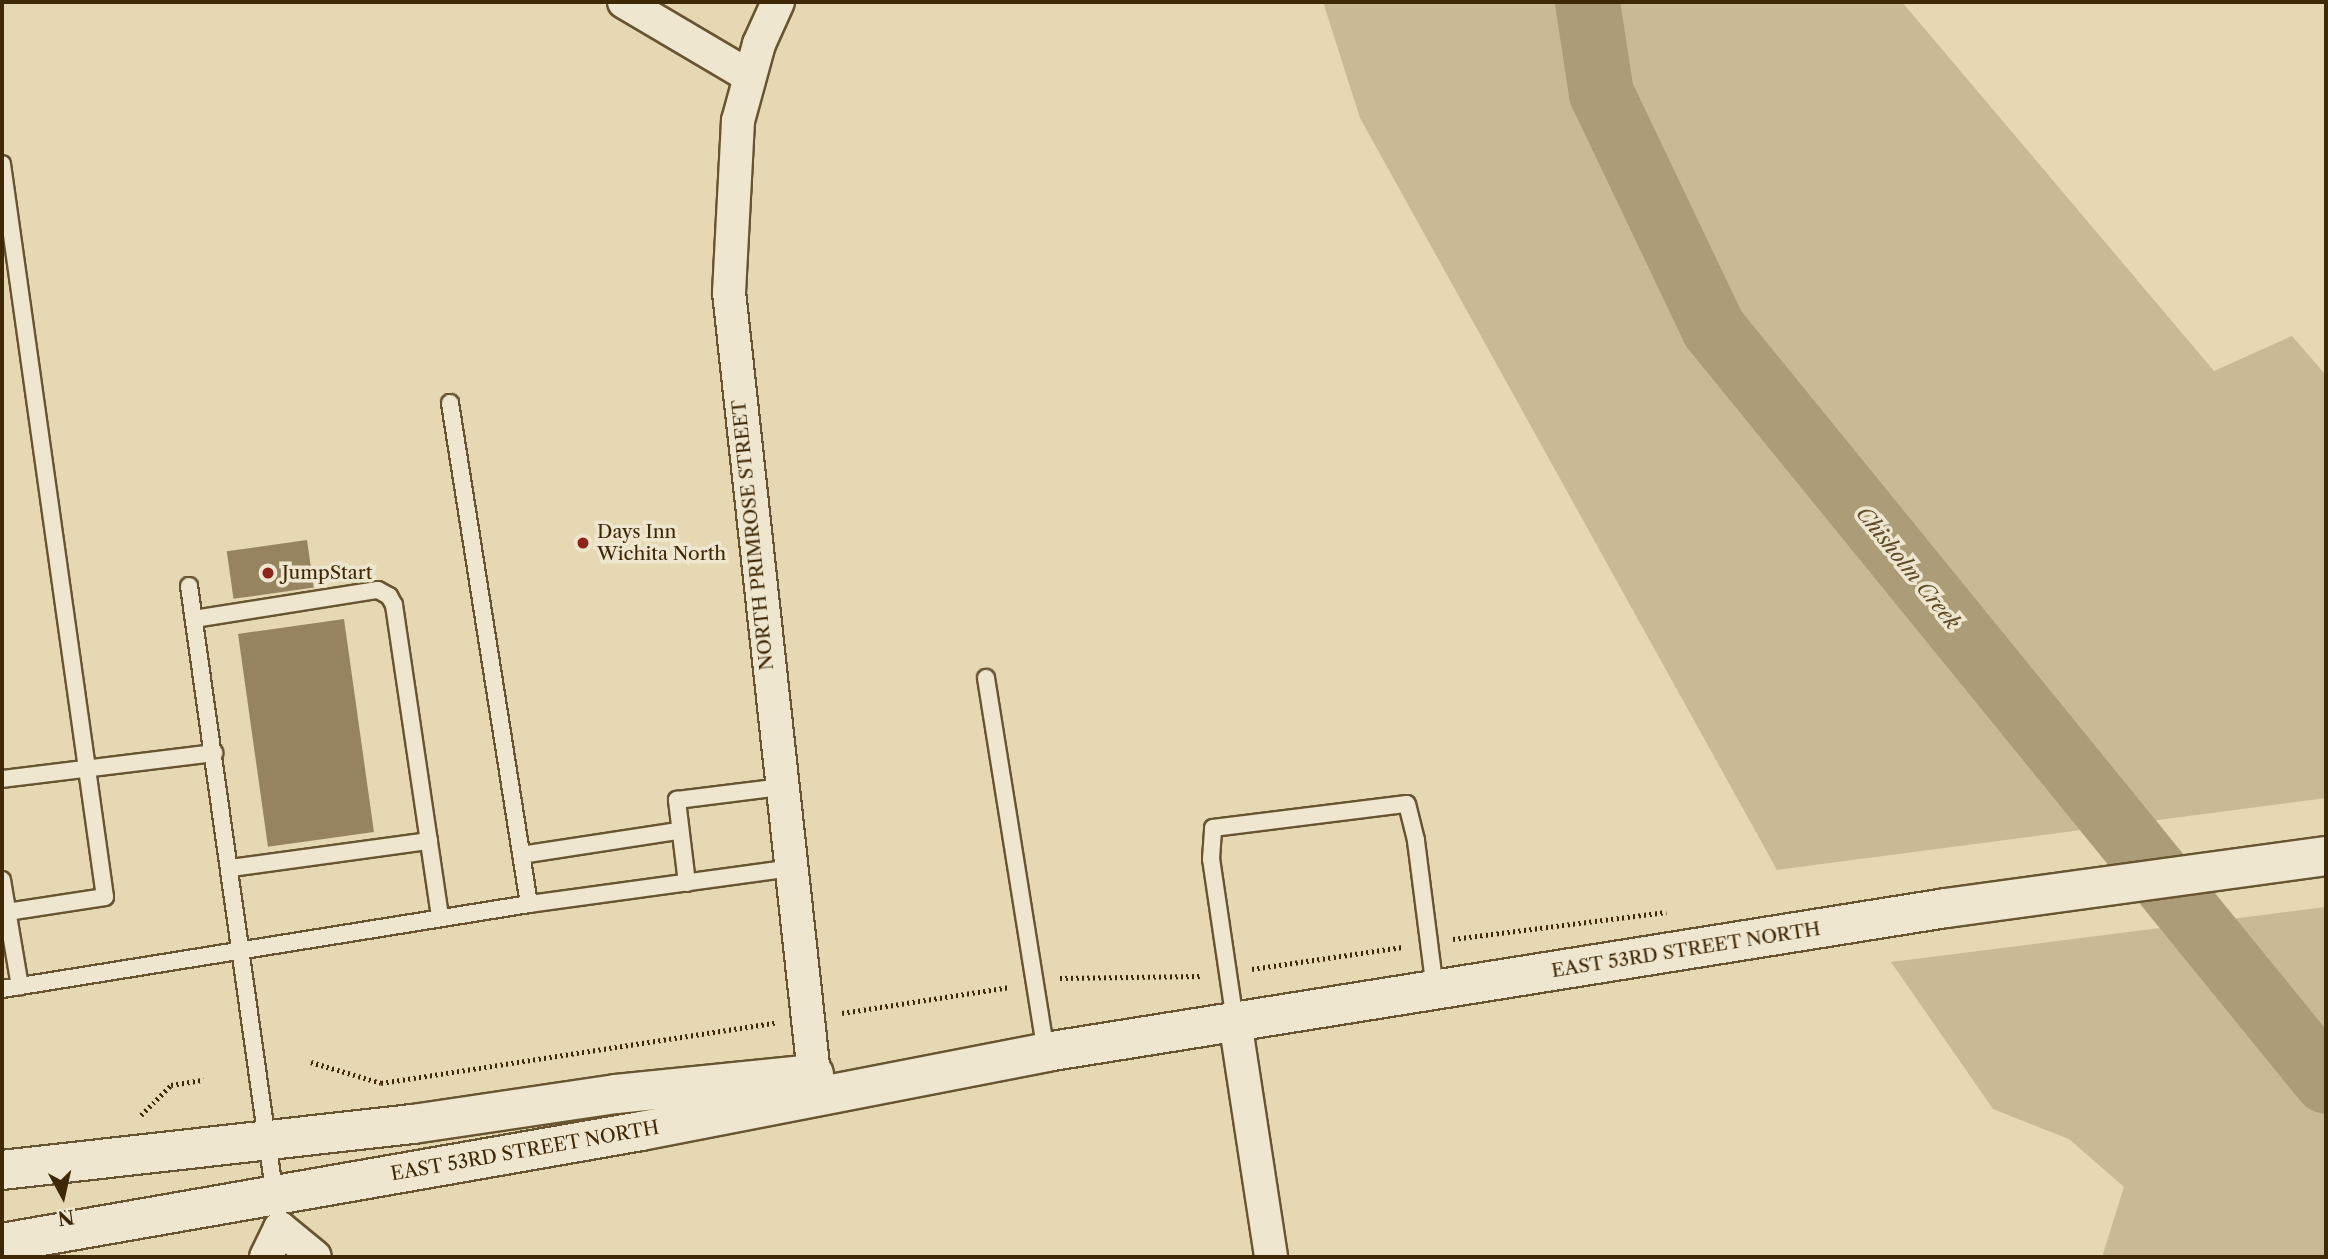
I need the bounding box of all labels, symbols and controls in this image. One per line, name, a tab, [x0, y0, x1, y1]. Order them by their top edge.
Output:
street label: NORTH PRIMROSE STREET	[727, 399, 779, 671]
water label: Chisholm Creek	[1851, 502, 1965, 634]
place label: Days Inn Wichita North	[597, 521, 726, 565]
marker: Days Inn Wichita North	[575, 535, 591, 551]
place label: JumpStart	[282, 562, 372, 584]
marker: JumpStart	[260, 565, 276, 581]
street label: EAST 53RD STREET NORTH	[1549, 917, 1823, 983]
street label: EAST 53RD STREET NORTH	[389, 1116, 661, 1186]
north arrow	[28, 1161, 98, 1231]
text: N	[56, 1205, 76, 1230]

